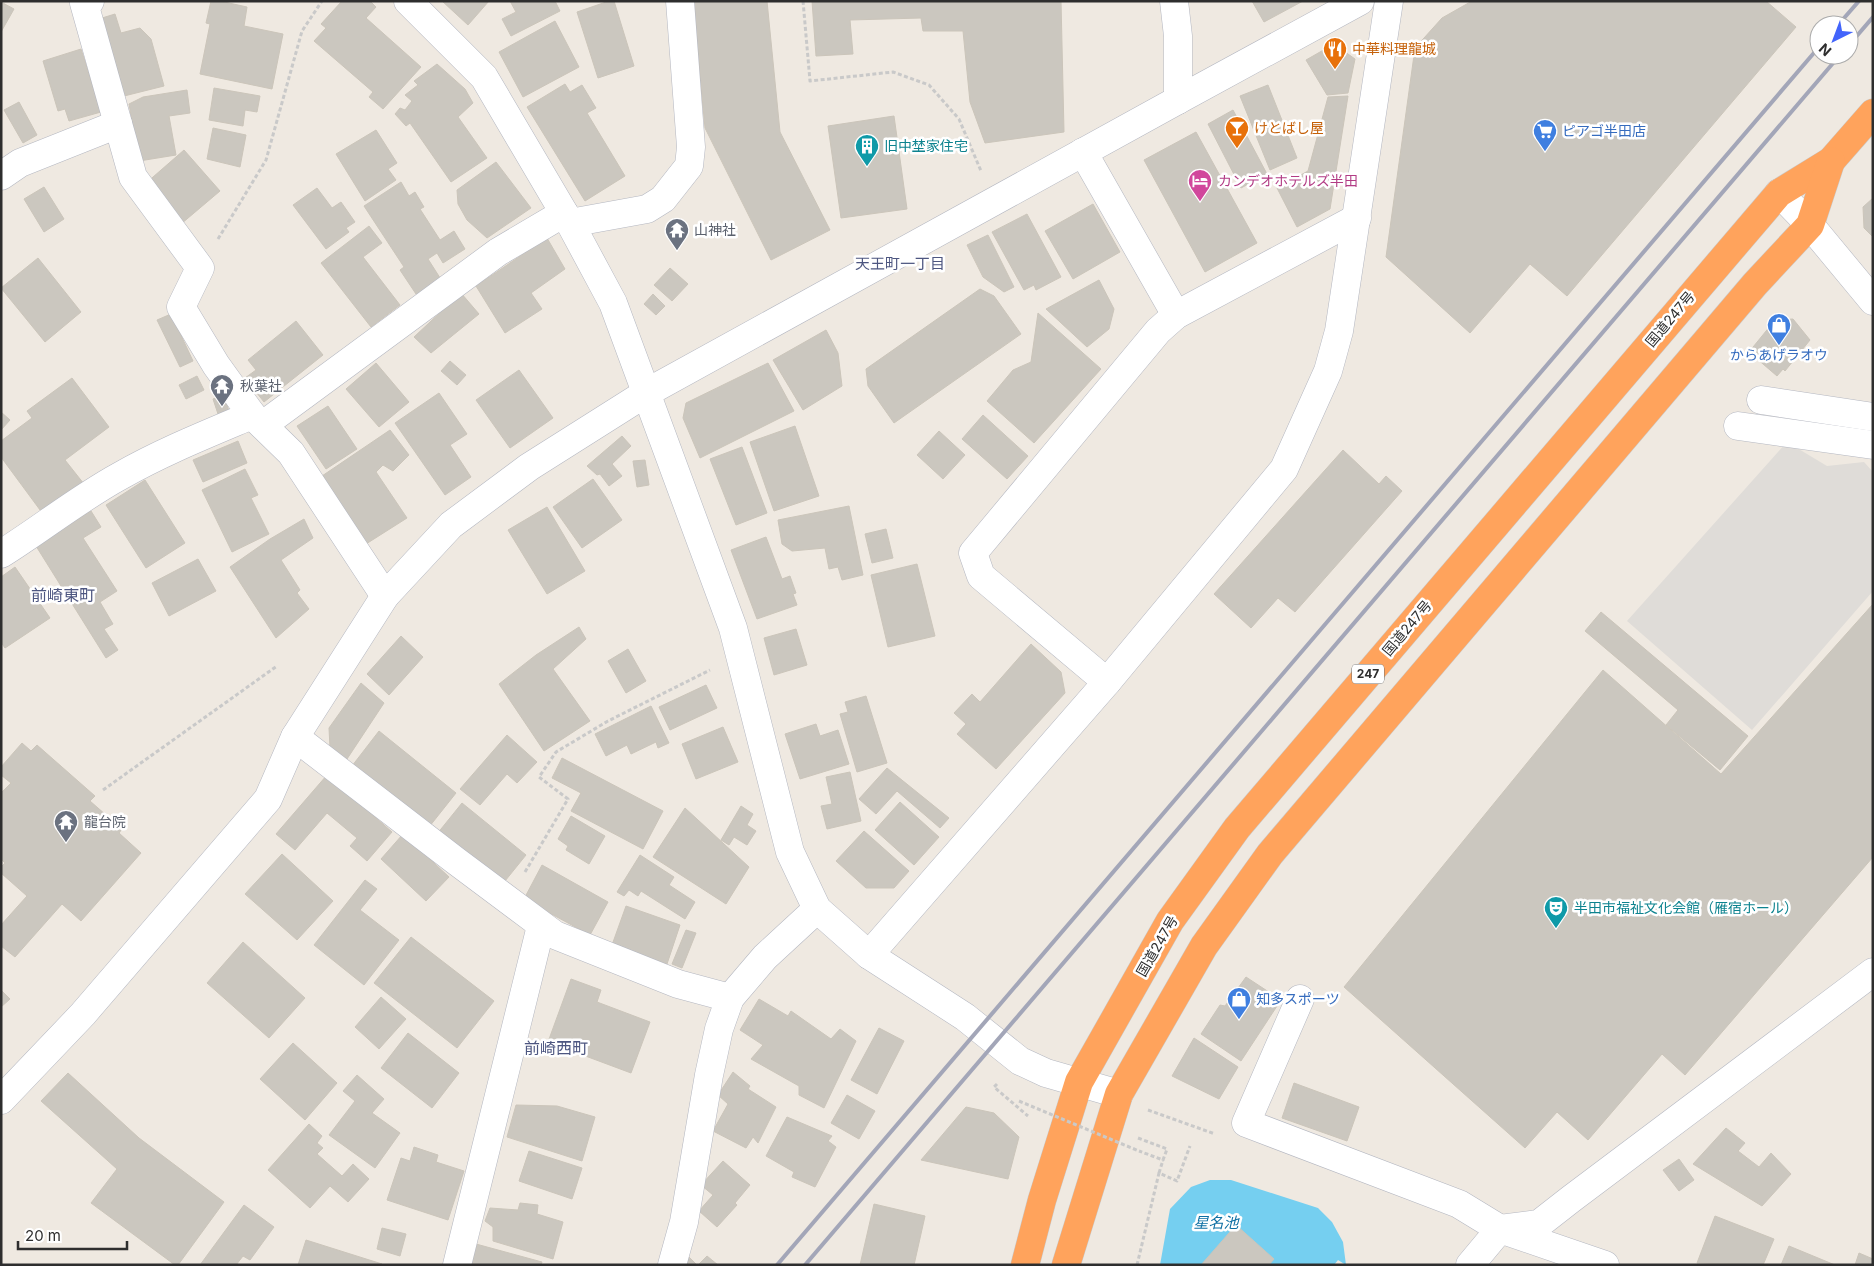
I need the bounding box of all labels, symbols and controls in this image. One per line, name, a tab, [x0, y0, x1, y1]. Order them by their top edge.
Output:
north arrow	[1809, 15, 1859, 65]
restaurant icon: 中華料理龍城	[1322, 36, 1348, 70]
place label: 中華料理龍城	[1352, 40, 1436, 57]
text: N	[1815, 40, 1835, 60]
bar icon: けとばし屋	[1224, 115, 1250, 149]
supermarket icon: ピアゴ半田店	[1532, 118, 1558, 152]
place label: けとばし屋	[1254, 119, 1324, 136]
place label: ピアゴ半田店	[1562, 122, 1646, 139]
building icon: 旧中埜家住宅	[854, 133, 880, 167]
place label: 旧中埜家住宅	[884, 137, 968, 154]
hotel icon: カンデオホテルズ半田	[1187, 168, 1213, 202]
place label: カンデオホテルズ半田	[1218, 172, 1358, 189]
temple icon: 山神社	[664, 217, 690, 251]
place label: 山神社	[694, 221, 736, 238]
district label: 天王町一丁目	[855, 254, 945, 273]
street label: 国道247号	[1641, 287, 1698, 350]
shop icon: からあげラオウ	[1766, 312, 1792, 346]
place label: からあげラオウ	[1730, 346, 1828, 363]
temple icon: 秋葉社	[209, 373, 235, 407]
place label: 秋葉社	[240, 377, 282, 394]
district label: 前崎東町	[31, 585, 95, 605]
street label: 国道247号	[1378, 596, 1435, 659]
road number: 247	[1352, 664, 1384, 684]
temple icon: 龍台院	[53, 809, 79, 843]
place label: 龍台院	[84, 813, 126, 830]
theatre icon: 半田市福祉文化会館（雁宿ホール）	[1543, 895, 1569, 929]
place label: 半田市福祉文化会館（雁宿ホール）	[1574, 899, 1798, 916]
street label: 国道247号	[1132, 912, 1181, 979]
shop icon: 知多スポーツ	[1226, 986, 1252, 1020]
place label: 知多スポーツ	[1256, 990, 1340, 1007]
district label: 前崎西町	[524, 1038, 588, 1058]
water label: 星名池	[1193, 1213, 1240, 1232]
scale bar	[18, 1218, 126, 1250]
text: 20 m	[25, 1226, 61, 1245]

